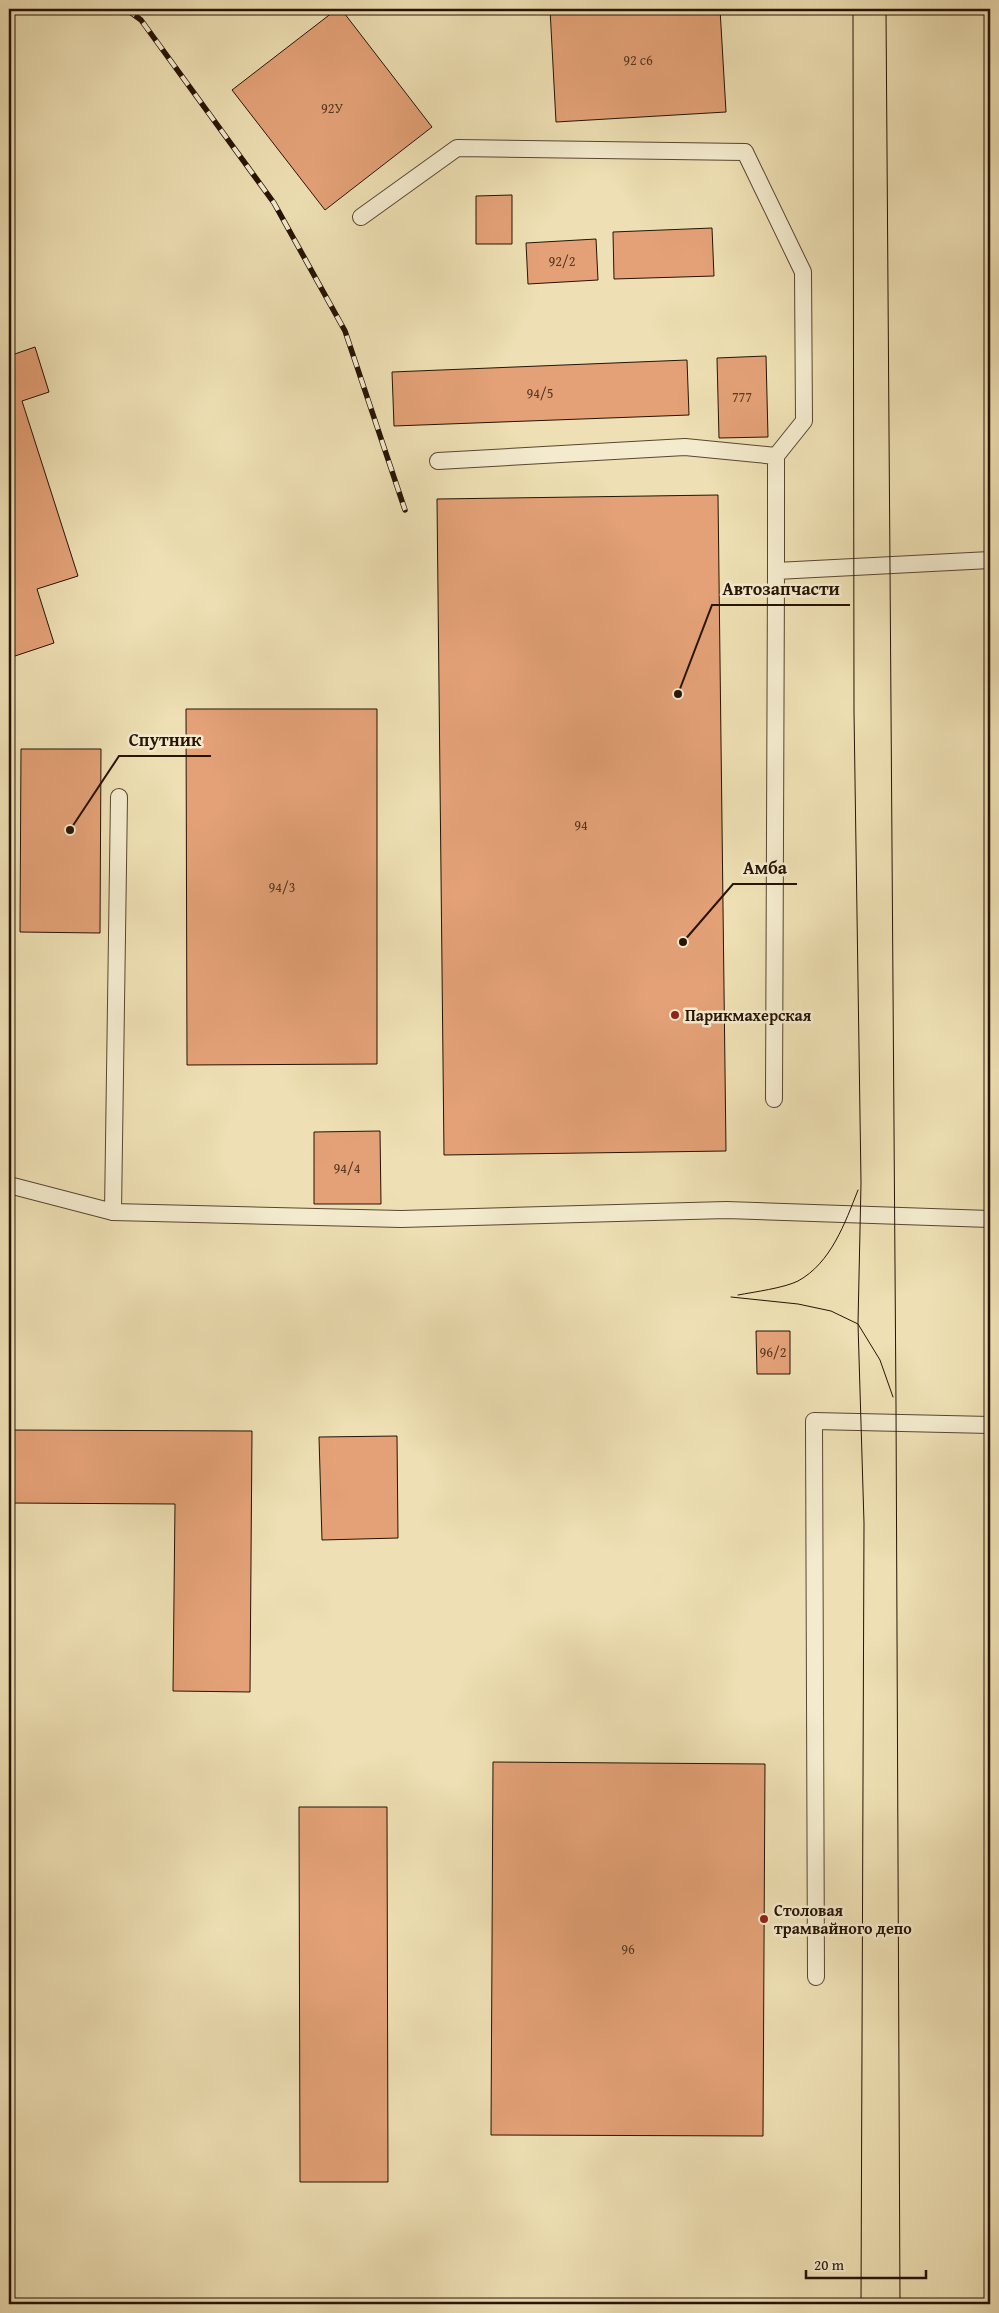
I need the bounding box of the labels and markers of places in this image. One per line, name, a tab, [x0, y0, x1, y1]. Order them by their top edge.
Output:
callout: Автозапчасти	[712, 572, 850, 605]
callout: Спутник	[119, 723, 211, 756]
callout: Амба	[733, 851, 797, 884]
place label: Парикмахерская	[685, 1003, 812, 1027]
marker: Парикмахерская	[669, 1009, 681, 1021]
place label: Столовая трамвайного депо	[774, 1898, 912, 1940]
marker: Столовая трамвайного депо	[758, 1913, 770, 1925]

